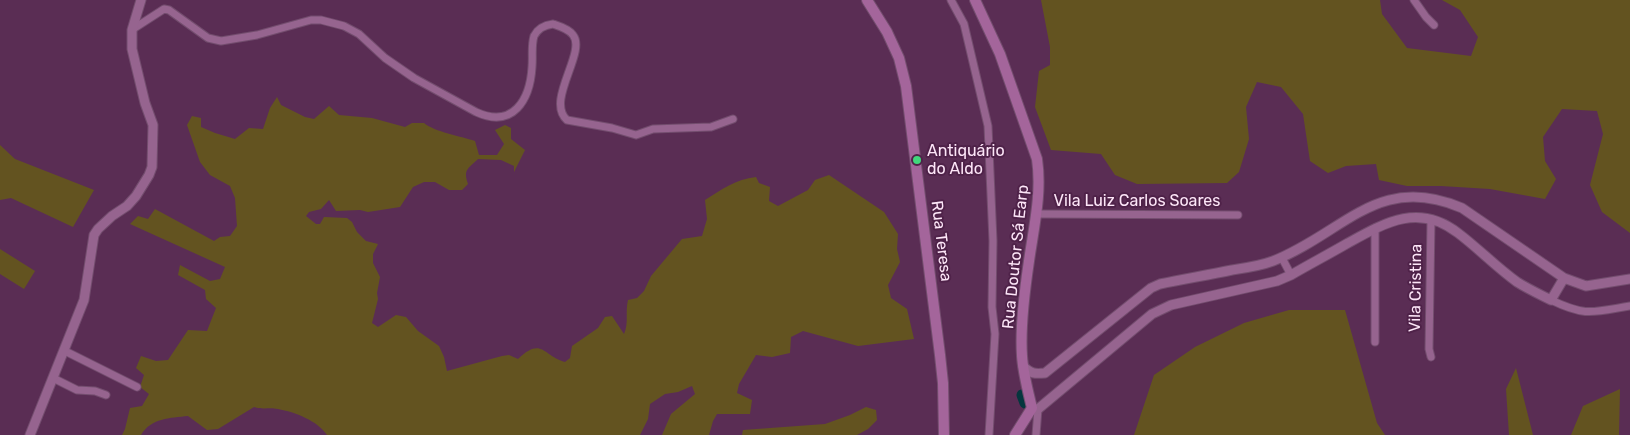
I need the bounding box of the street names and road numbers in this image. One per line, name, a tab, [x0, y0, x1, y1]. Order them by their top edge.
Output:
street label: Rua Doutor Sá Earp	[999, 184, 1033, 330]
street label: Vila Luiz Carlos Soares	[1054, 191, 1220, 211]
street label: Rua Teresa	[927, 199, 955, 283]
street label: Vila Cristina	[1406, 244, 1426, 332]

